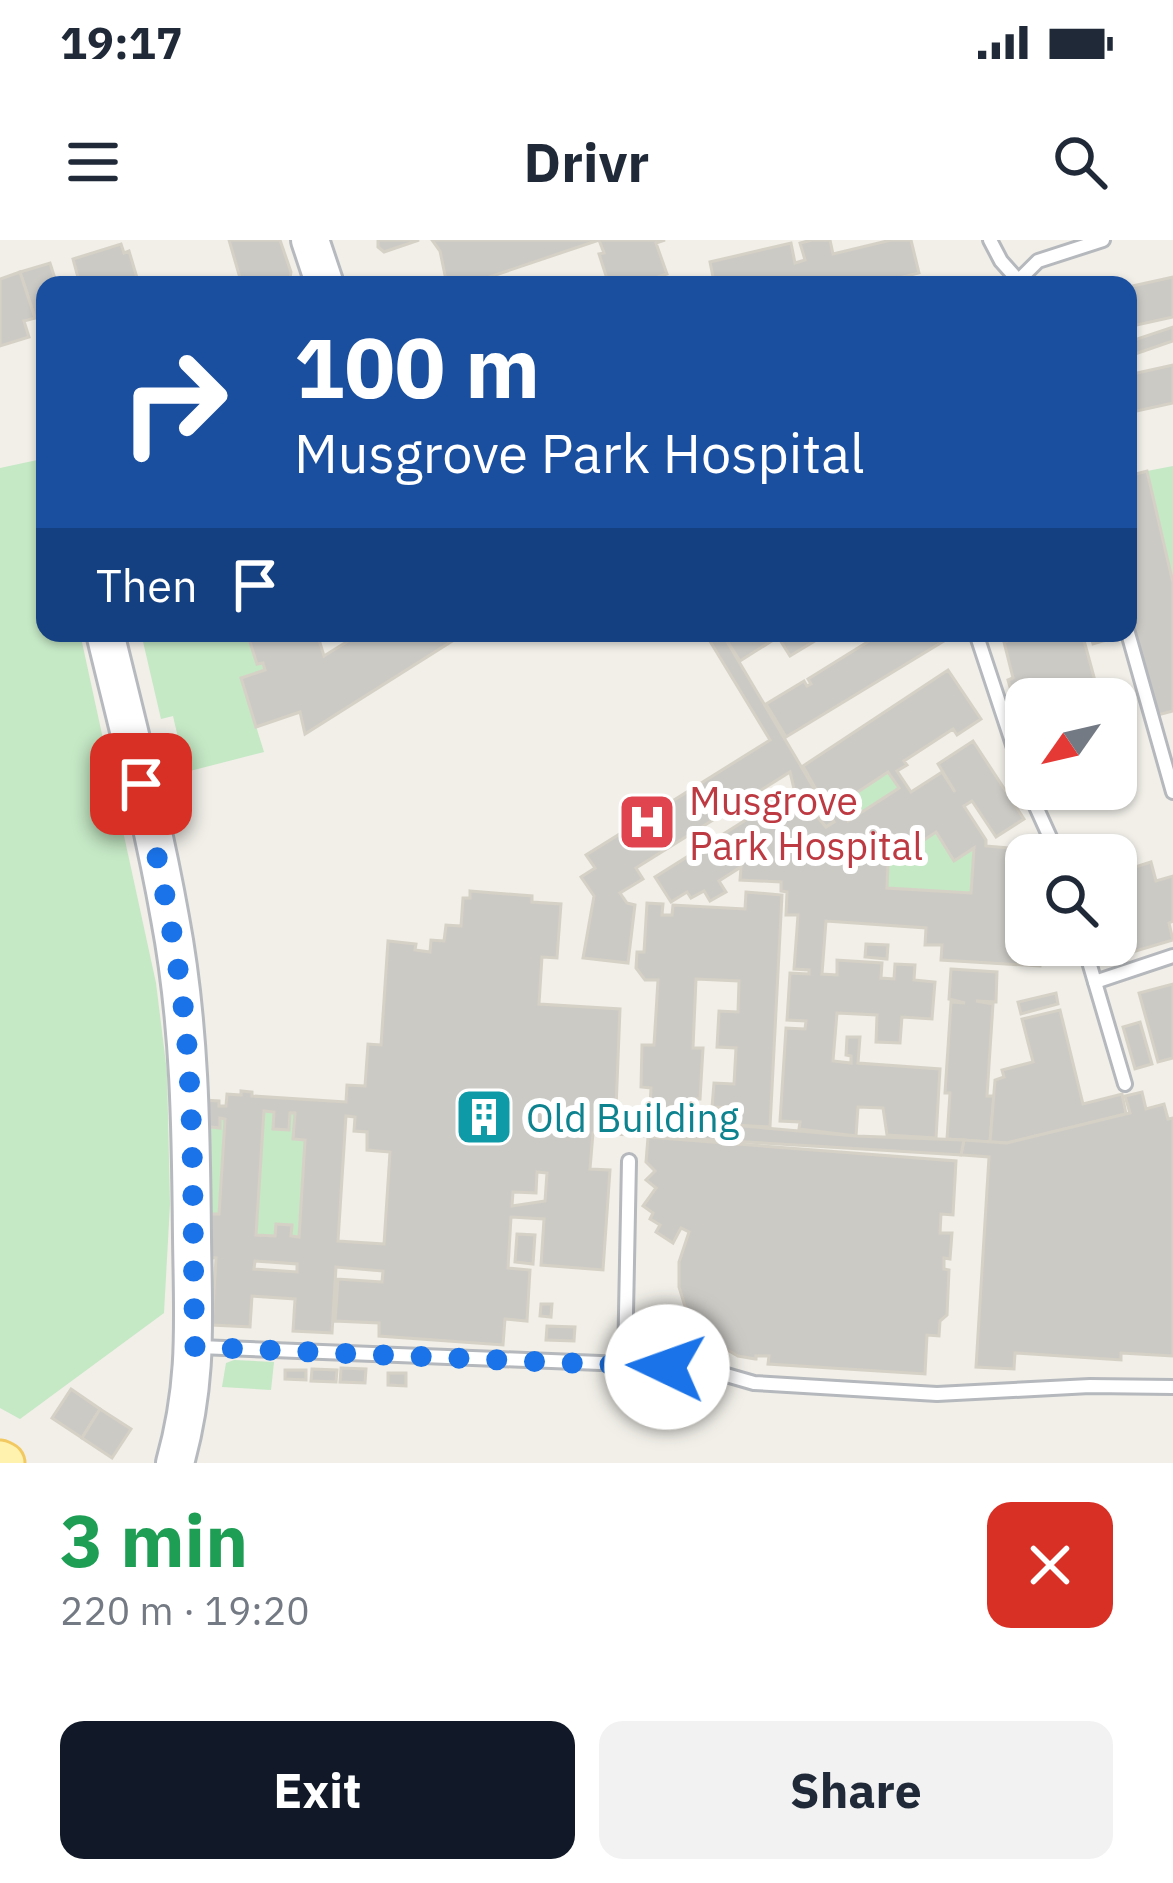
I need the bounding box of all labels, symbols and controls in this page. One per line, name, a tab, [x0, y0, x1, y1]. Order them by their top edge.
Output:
text: 19:17	[60, 13, 183, 71]
text: Drivr	[524, 127, 649, 197]
icon: menu	[60, 129, 126, 195]
icon: search	[1047, 129, 1113, 195]
text: 100 m	[294, 312, 540, 421]
icon: right	[96, 324, 252, 480]
text: Musgrove Park Hospital	[294, 418, 865, 488]
icon: arrive	[222, 552, 288, 618]
text: Then	[96, 556, 198, 614]
north arrow	[1005, 678, 1137, 810]
map controls	[1005, 678, 1137, 966]
pin	[90, 733, 192, 835]
icon: arrive	[108, 751, 174, 817]
place label: Musgrove Park Hospital	[689, 775, 923, 871]
hospital icon: Musgrove Park Hospital	[616, 791, 678, 853]
button: search	[1005, 834, 1137, 966]
building icon: Old Building	[453, 1086, 515, 1148]
place label: Old Building	[526, 1092, 740, 1143]
position arrow	[604, 1304, 730, 1430]
text: 3 min	[60, 1493, 248, 1587]
button: close	[987, 1502, 1113, 1628]
text: 220 m · 19:20	[60, 1585, 310, 1636]
button: Exit	[60, 1721, 575, 1859]
button: Share	[599, 1721, 1113, 1859]

